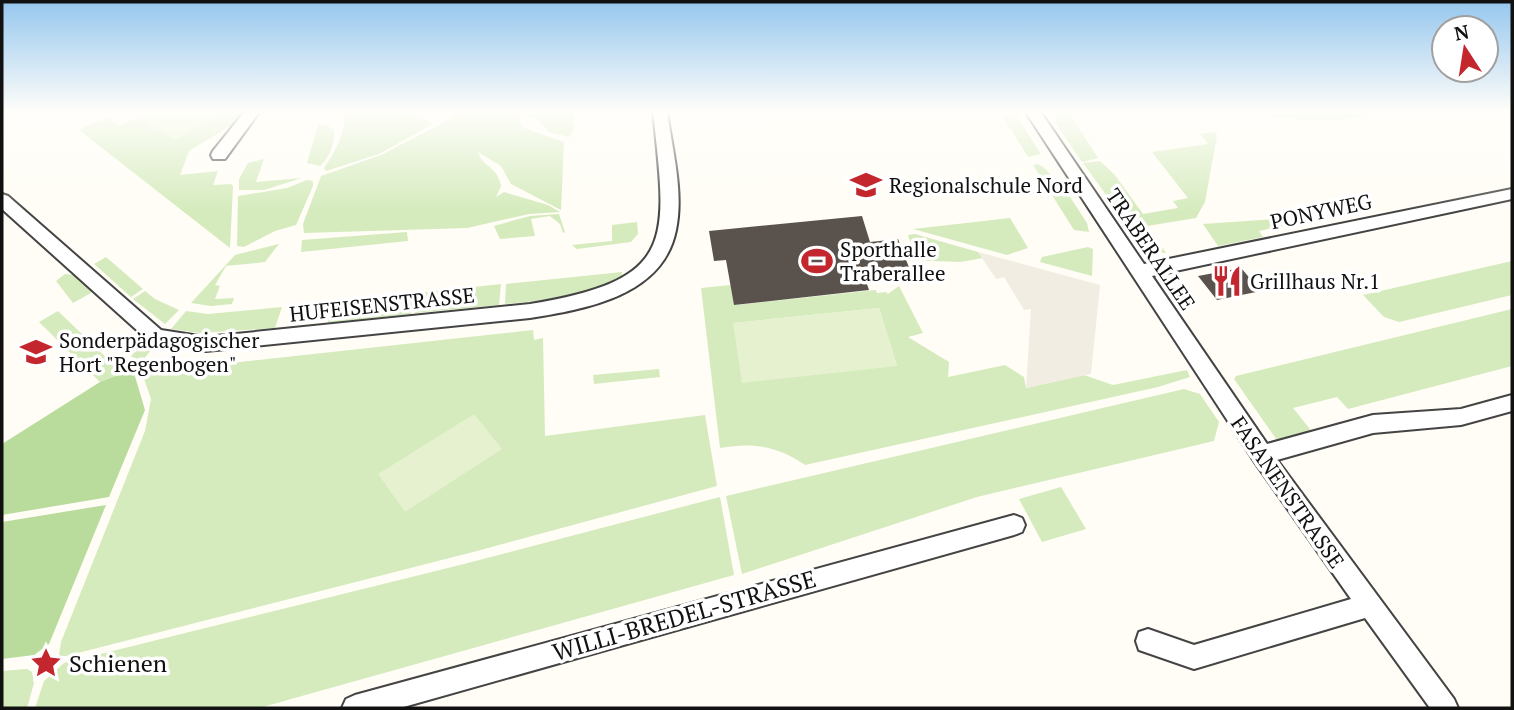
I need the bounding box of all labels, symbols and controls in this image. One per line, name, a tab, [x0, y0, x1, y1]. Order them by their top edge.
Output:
north arrow	[1430, 14, 1500, 84]
text: N	[1452, 18, 1472, 46]
school or university icon: Regionalschule Nord	[849, 168, 883, 202]
place label: Regionalschule Nord	[889, 171, 1083, 199]
street label: TRABERALLEE	[1100, 183, 1202, 315]
street label: PONYWEG	[1268, 186, 1375, 235]
place label: Sporthalle Traberallee	[840, 235, 945, 287]
sports icon: Sporthalle Traberallee	[800, 244, 834, 278]
restaurant icon: Grillhaus Nr.1	[1210, 264, 1244, 298]
place label: Grillhaus Nr.1	[1250, 267, 1380, 295]
street label: HUFEISENSTRASSE	[288, 280, 476, 328]
place label: Sonderpädagogischer Hort "Regenbogen"	[59, 326, 259, 378]
school or university icon: Sonderpädagogischer Hort "Regenbogen"	[19, 335, 53, 369]
street label: FASANENSTRASSE	[1225, 410, 1351, 574]
street label: WILLI-BREDEL-STRASSE	[548, 562, 820, 668]
place icon: Schienen	[29, 646, 63, 680]
place label: Schienen	[69, 647, 167, 679]

